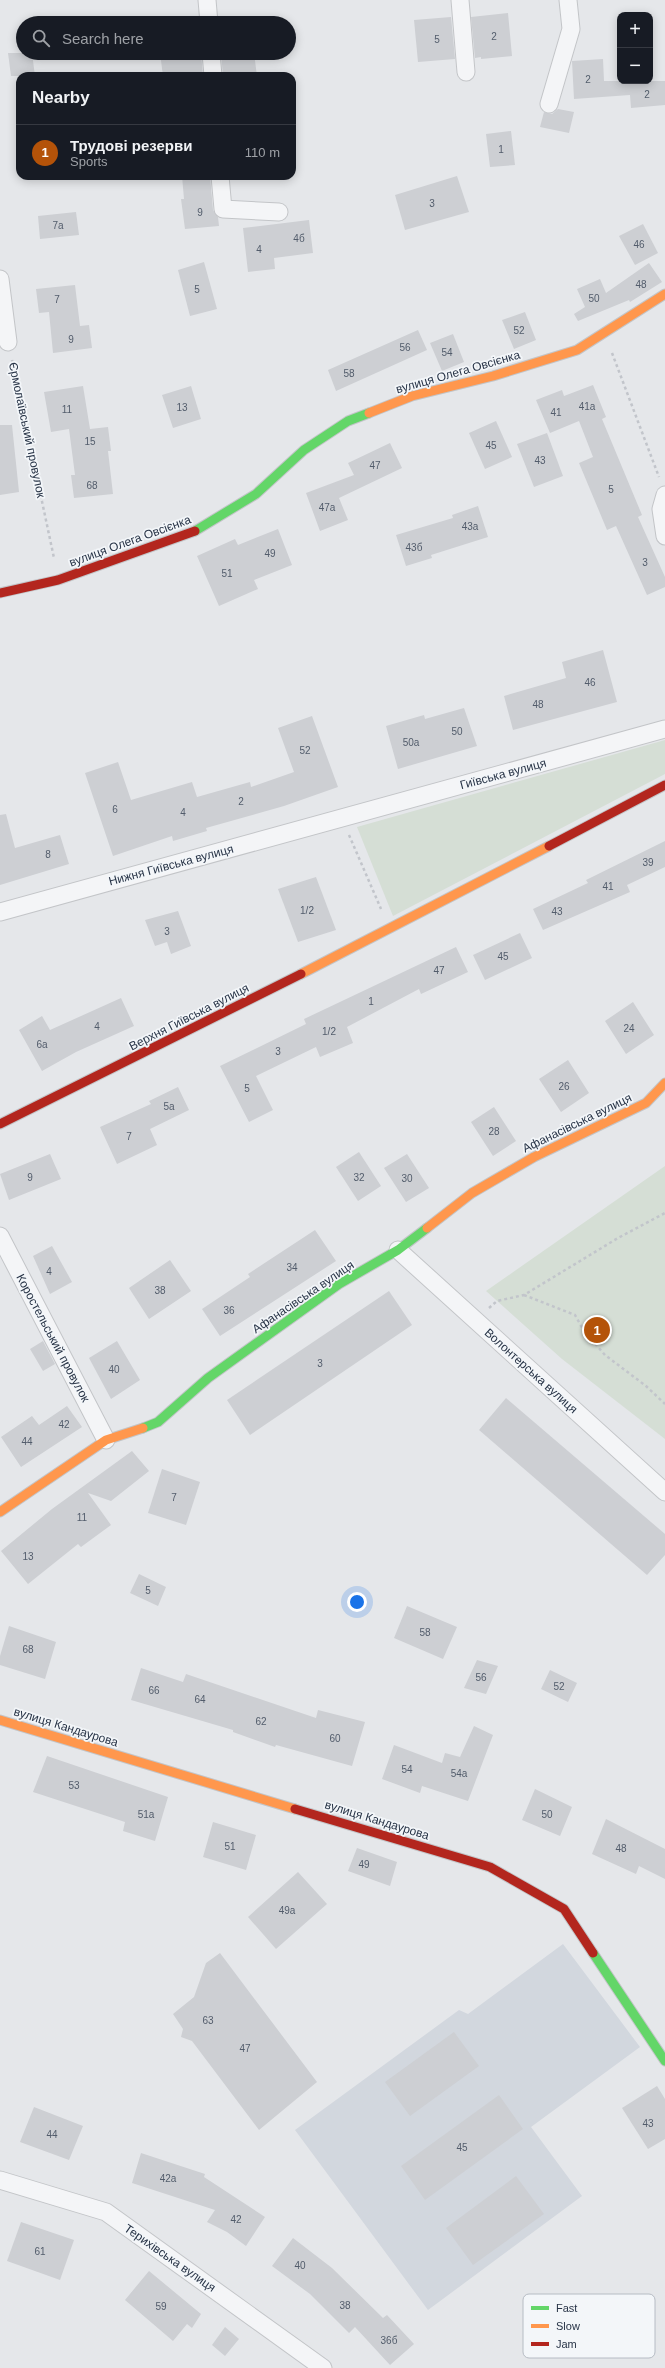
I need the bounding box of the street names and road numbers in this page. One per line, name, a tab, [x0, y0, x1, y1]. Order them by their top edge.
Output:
street label: вулиця Олега Овсієнка	[394, 347, 522, 396]
street label: Єрмолаївський провулок	[6, 361, 48, 500]
street label: вулиця Олега Овсієнка	[67, 512, 193, 570]
street label: Гиївська вулиця	[458, 756, 548, 792]
street label: Нижня Гиївська вулиця	[107, 842, 235, 888]
street label: Верхня Гиївська вулиця	[127, 981, 251, 1053]
street label: Афанасівська вулиця	[520, 1090, 634, 1156]
street label: Афанасівська вулиця	[250, 1258, 356, 1336]
street label: Коростельський провулок	[13, 1272, 93, 1405]
street label: Волонтерська вулиця	[482, 1326, 580, 1416]
street label: вулиця Кандаурова	[12, 1704, 120, 1750]
street label: вулиця Кандаурова	[323, 1797, 431, 1843]
street label: Терихівська вулиця	[122, 2221, 218, 2295]

